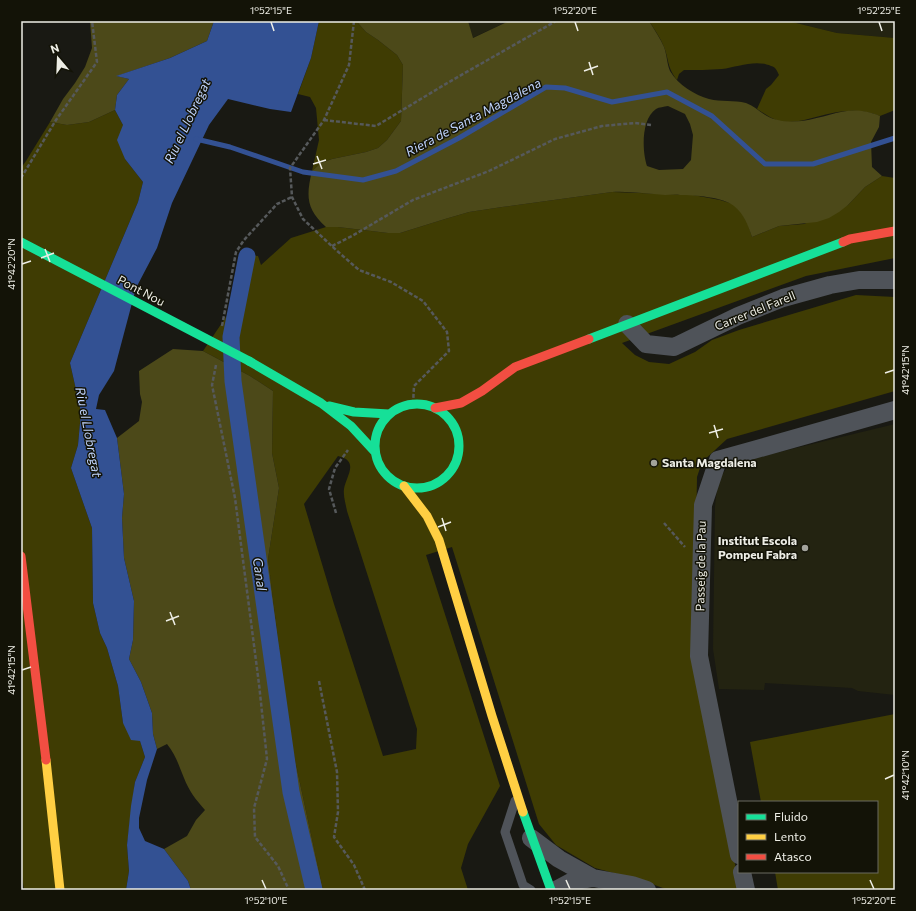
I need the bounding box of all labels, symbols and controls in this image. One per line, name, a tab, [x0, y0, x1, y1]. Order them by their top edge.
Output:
text: 1°52'15"E	[250, 4, 292, 16]
text: 1°52'20"E	[553, 4, 597, 16]
text: 1°52'25"E	[857, 4, 901, 16]
north arrow	[38, 38, 78, 78]
text: N	[49, 41, 61, 56]
water label: Riera de Santa Magdalena	[402, 74, 544, 160]
water label: Riu el Llobregat	[160, 76, 214, 166]
text: 41°42'20"N	[5, 238, 17, 290]
street label: Pont Nou	[115, 272, 167, 308]
street label: Carrer del Farell	[712, 288, 797, 333]
text: 41°42'15"N	[899, 345, 911, 395]
water label: Riu el Llobregat	[72, 386, 106, 479]
place label: Santa Magdalena	[662, 455, 757, 469]
marker: Santa Magdalena	[649, 458, 659, 468]
street label: Passeig de la Pau	[692, 521, 708, 611]
place label: Institut Escola Pompeu Fabra	[718, 533, 797, 561]
marker: Institut Escola Pompeu Fabra	[800, 543, 810, 553]
water label: Canal	[250, 556, 270, 592]
text: 41°42'15"N	[5, 645, 17, 695]
text: 41°42'10"N	[899, 750, 911, 800]
legend	[738, 801, 878, 873]
text: Fluido	[774, 809, 808, 823]
text: Lento	[774, 829, 806, 843]
text: Atasco	[774, 849, 812, 863]
text: 1°52'10"E	[245, 894, 287, 906]
text: 1°52'15"E	[549, 894, 591, 906]
text: 1°52'20"E	[852, 894, 896, 906]

